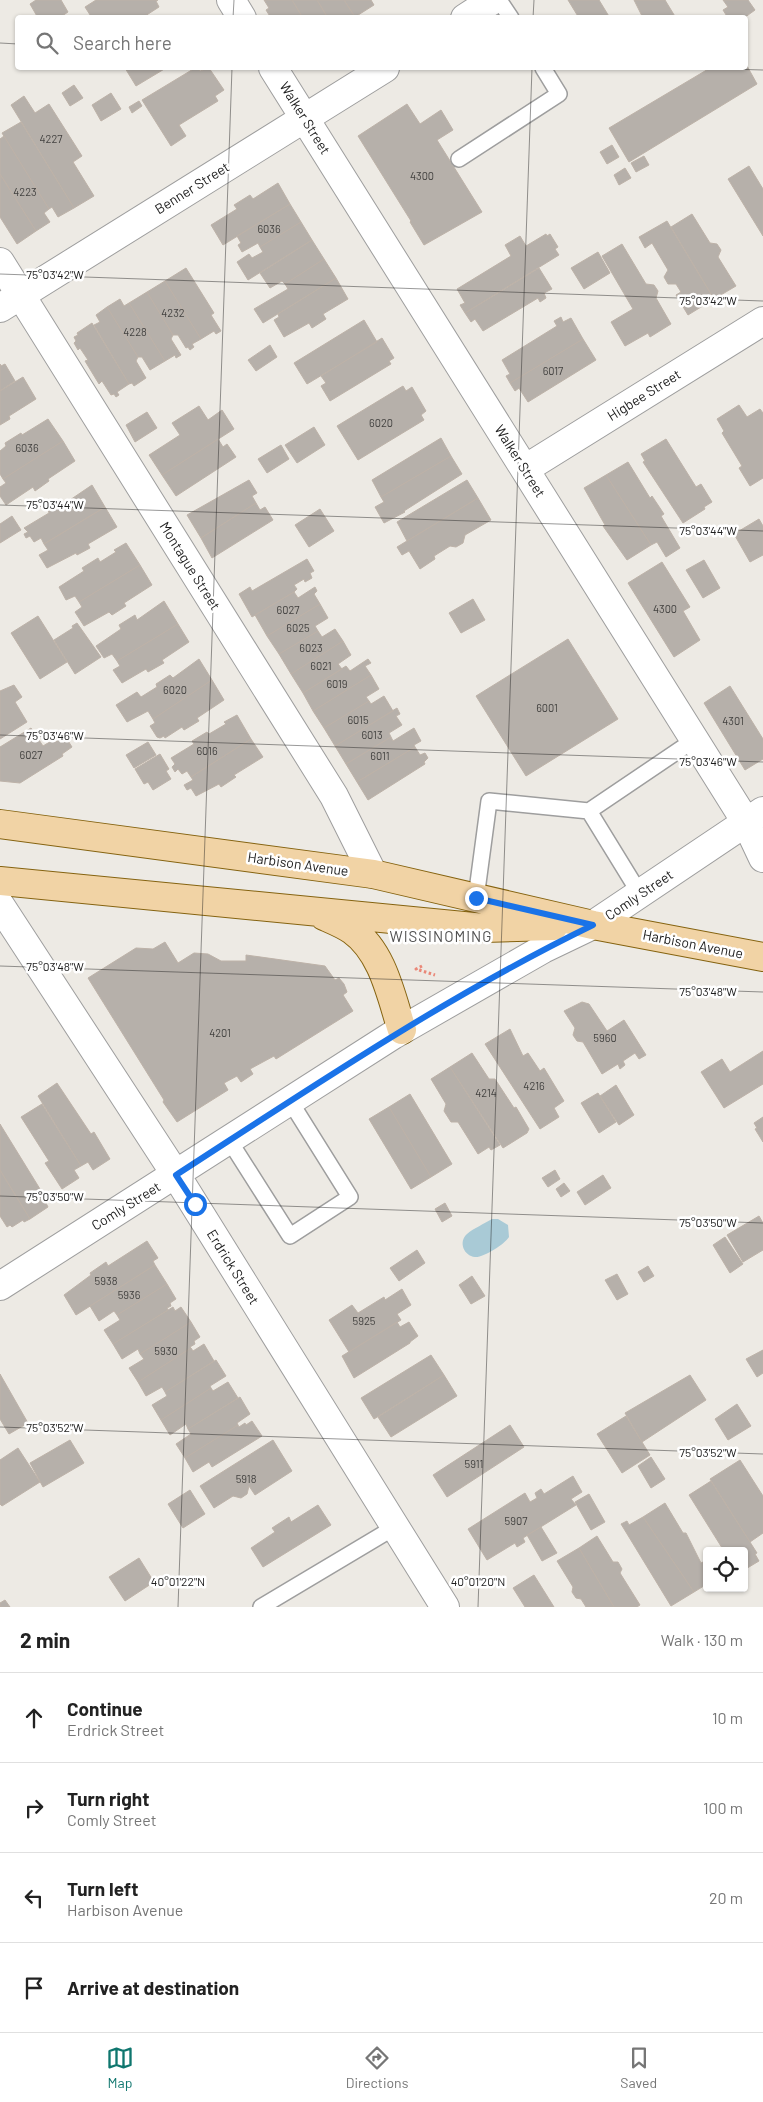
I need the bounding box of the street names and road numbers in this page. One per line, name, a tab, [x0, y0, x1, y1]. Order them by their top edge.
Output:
street label: Walker Street	[276, 78, 334, 157]
street label: Benner Street	[151, 158, 232, 217]
street label: Higbee Street	[604, 365, 684, 424]
street label: Walker Street	[491, 421, 549, 500]
street label: Montague Street	[156, 518, 224, 613]
street label: Harbison Avenue	[246, 848, 350, 879]
street label: Comly Street	[601, 866, 676, 924]
street label: Harbison Avenue	[641, 925, 745, 962]
street label: Comly Street	[88, 1178, 163, 1234]
street label: Erdrick Street	[204, 1226, 263, 1307]

